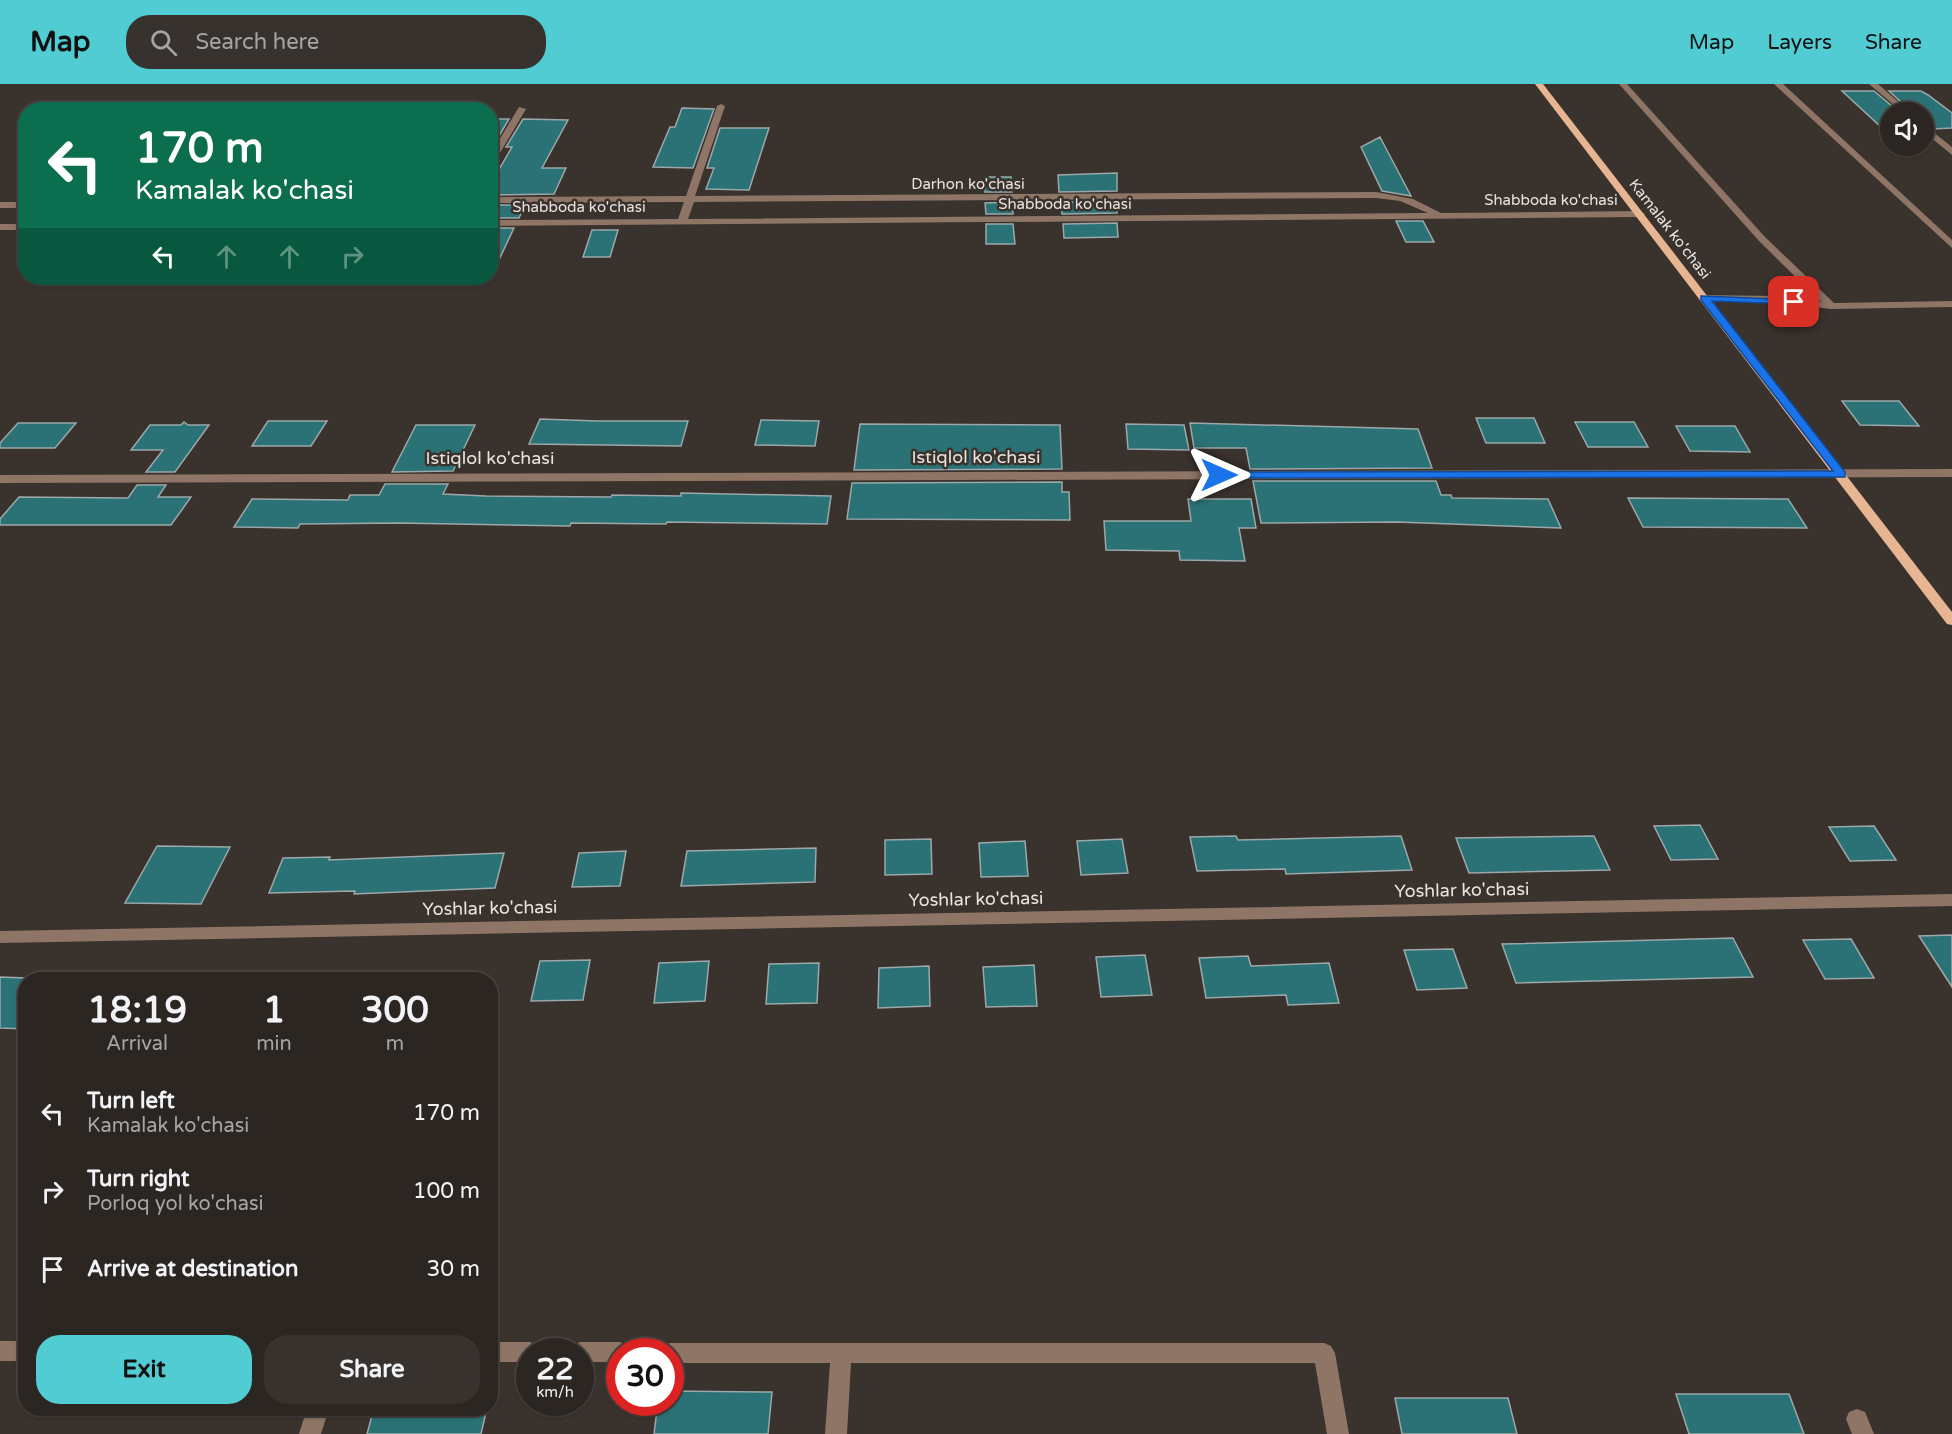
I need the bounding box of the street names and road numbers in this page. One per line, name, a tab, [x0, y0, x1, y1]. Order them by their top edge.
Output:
street label: Darhon ko'chasi	[911, 175, 1025, 193]
street label: Kamalak ko'chasi	[1625, 176, 1715, 282]
street label: Shabboda ko'chasi	[1484, 191, 1618, 209]
street label: Shabboda ko'chasi	[998, 195, 1132, 213]
street label: Shabboda ko'chasi	[512, 198, 646, 216]
street label: Istiqlol ko'chasi	[912, 446, 1040, 468]
street label: Istiqlol ko'chasi	[426, 447, 554, 469]
street label: Yoshlar ko'chasi	[1394, 878, 1530, 902]
street label: Yoshlar ko'chasi	[908, 887, 1044, 911]
street label: Yoshlar ko'chasi	[422, 896, 558, 920]

